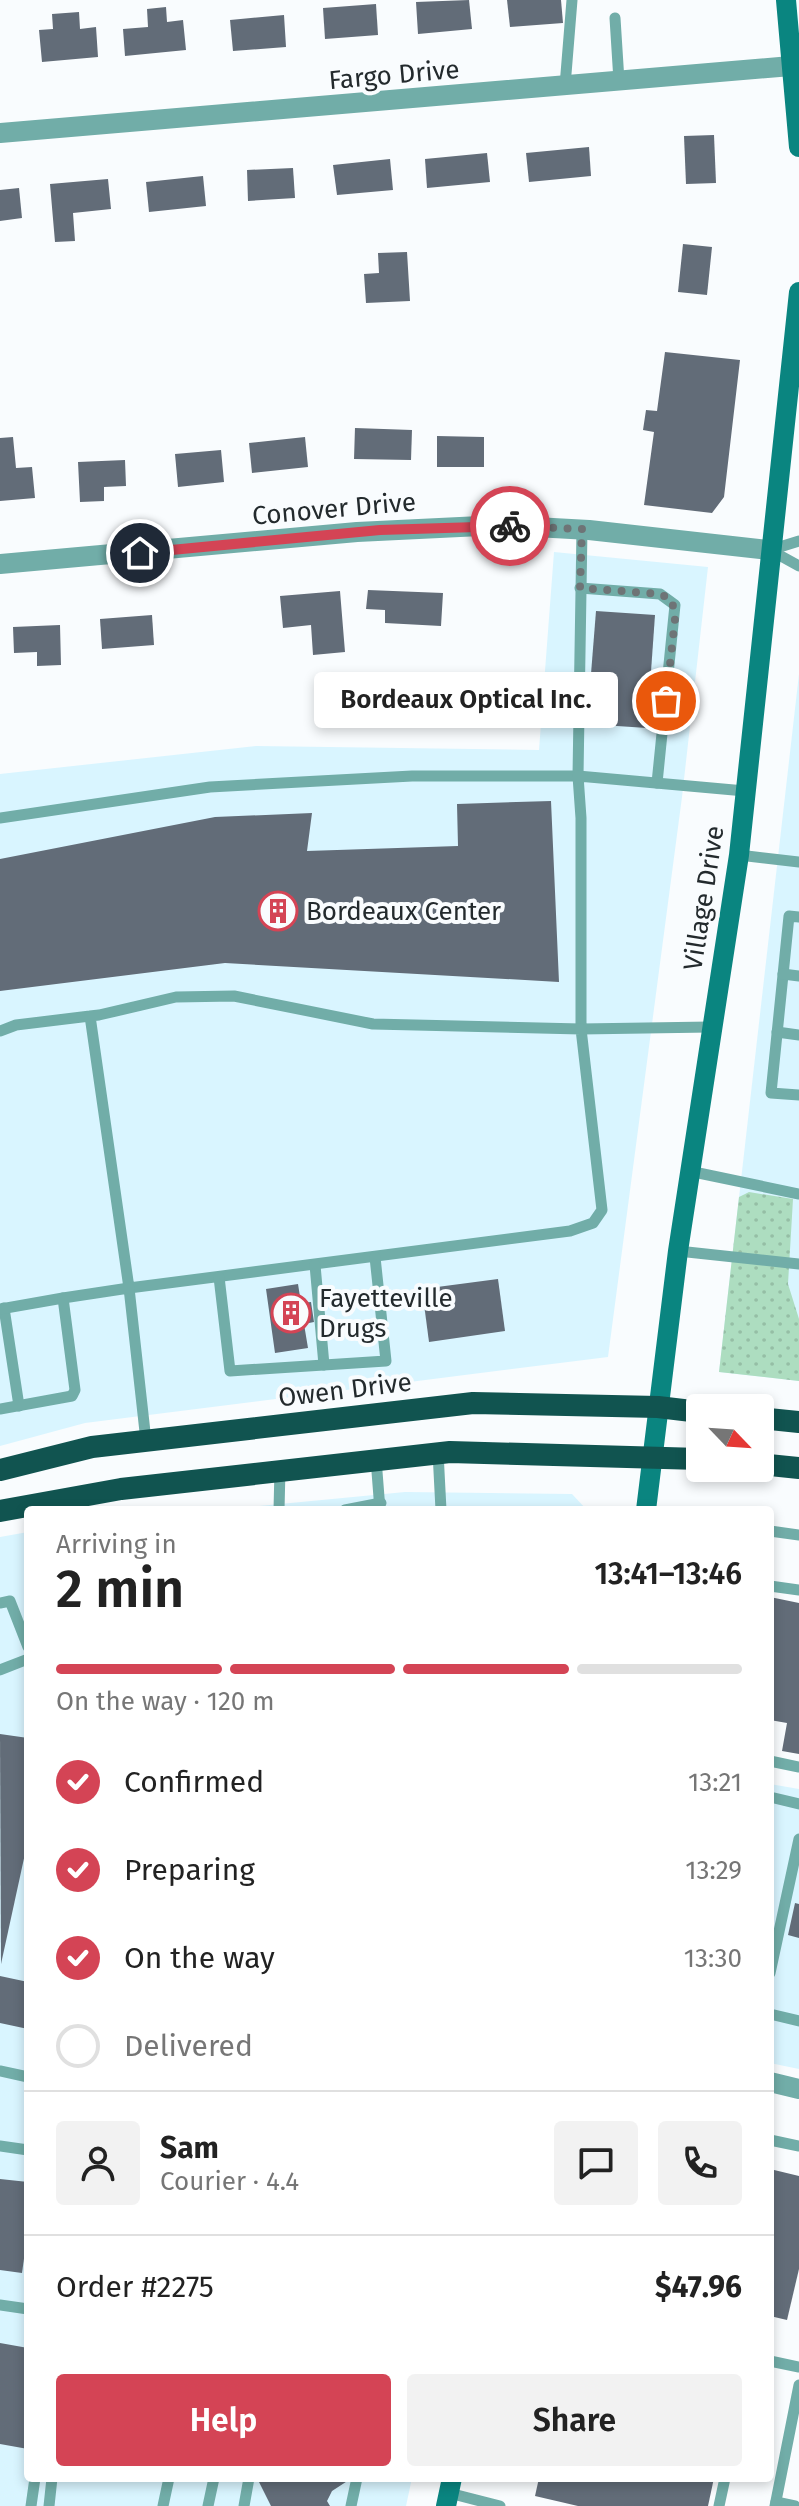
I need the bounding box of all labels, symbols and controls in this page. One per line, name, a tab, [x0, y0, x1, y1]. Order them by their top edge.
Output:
street label: Fargo Drive	[327, 54, 461, 96]
street label: Conover Drive	[251, 486, 417, 532]
courier	[470, 486, 550, 566]
icon: bike	[488, 504, 532, 548]
pin	[106, 519, 174, 587]
icon: home	[118, 531, 162, 575]
pin	[632, 667, 700, 735]
callout: Bordeaux Optical Inc.	[314, 673, 618, 729]
icon: bag	[644, 679, 688, 723]
text: Bordeaux Optical Inc.	[340, 684, 592, 715]
street label: Village Drive	[677, 824, 731, 972]
building icon: Bordeaux Center	[257, 890, 299, 932]
place label: Bordeaux Center	[306, 896, 501, 927]
place label: Fayetteville Drugs	[319, 1283, 453, 1344]
building icon: Fayetteville Drugs	[270, 1292, 312, 1334]
street label: Owen Drive	[277, 1366, 413, 1414]
north arrow	[686, 1394, 774, 1482]
map controls	[686, 1394, 774, 1482]
text: Arriving in	[56, 1529, 177, 1560]
text: 13:41–13:46	[594, 1556, 742, 1592]
text: 2 min	[56, 1558, 184, 1621]
text: On the way · 120 m	[56, 1686, 275, 1717]
icon: check	[56, 1760, 100, 1804]
text: Confirmed	[124, 1764, 264, 1800]
text: 13:21	[688, 1767, 742, 1798]
icon: check	[56, 1848, 100, 1892]
text: Preparing	[124, 1852, 255, 1888]
text: 13:29	[685, 1855, 742, 1886]
icon: check	[56, 1936, 100, 1980]
text: On the way	[124, 1940, 275, 1976]
text: 13:30	[684, 1943, 742, 1974]
text: Delivered	[124, 2028, 253, 2064]
button: person	[56, 2121, 140, 2205]
button: chat	[554, 2121, 638, 2205]
button: phone	[658, 2121, 742, 2205]
text: Sam	[160, 2130, 219, 2166]
text: Courier · 4.4	[160, 2166, 299, 2197]
text: Order #2275	[56, 2269, 214, 2305]
text: $47.96	[655, 2269, 742, 2305]
button: Help	[56, 2374, 391, 2466]
button: Share	[407, 2374, 742, 2466]

